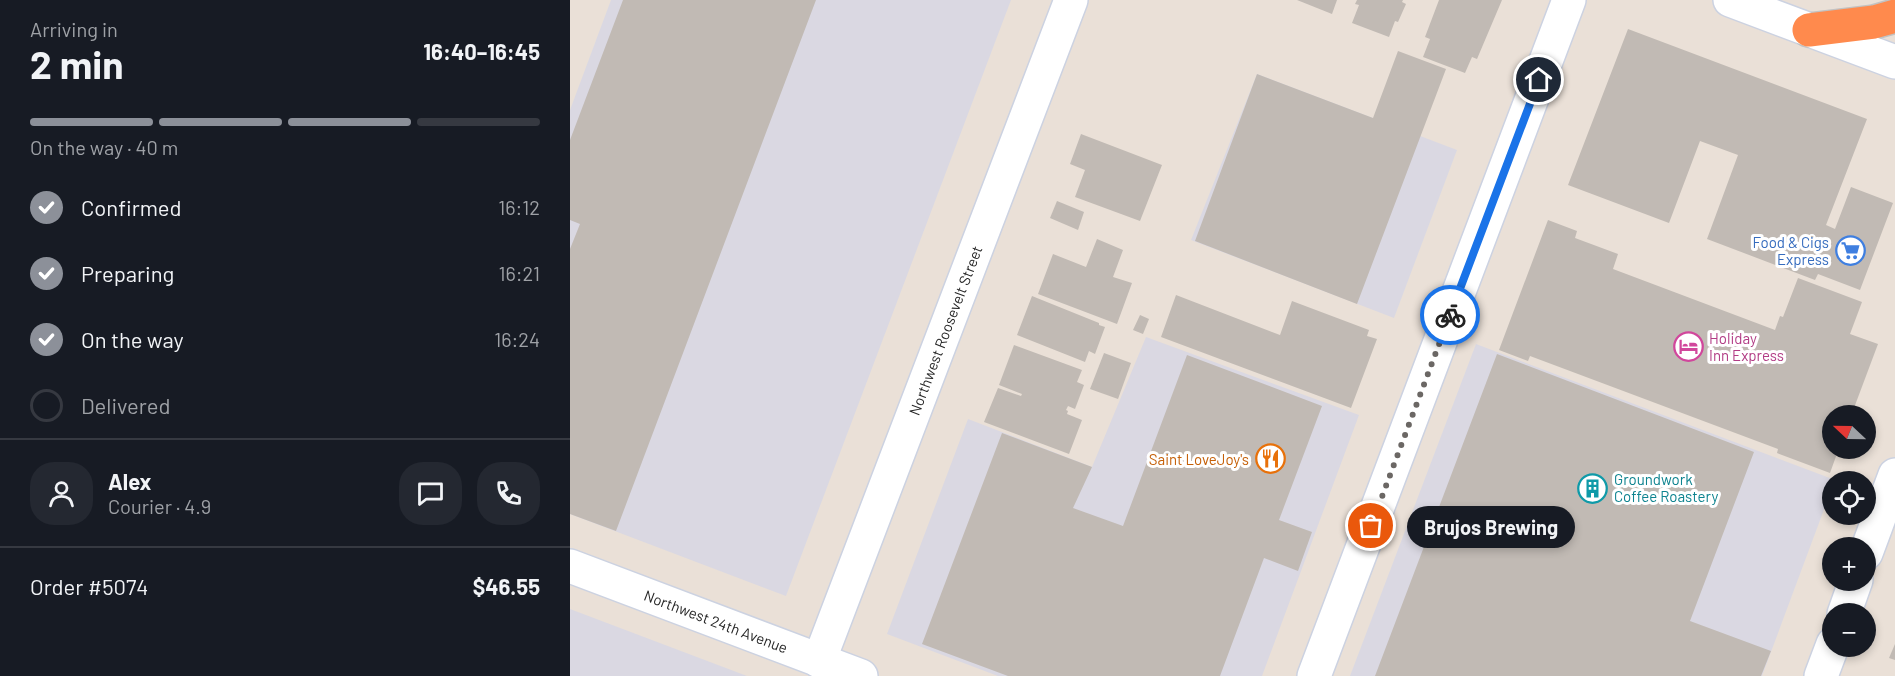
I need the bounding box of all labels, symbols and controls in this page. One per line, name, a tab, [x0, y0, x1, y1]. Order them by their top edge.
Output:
text: Arriving in	[30, 17, 118, 41]
text: 16:40–16:45	[423, 38, 540, 64]
text: 2 min	[30, 40, 123, 87]
pin	[1513, 54, 1564, 105]
icon: home	[1522, 63, 1555, 96]
text: On the way · 40 m	[30, 135, 178, 159]
icon: check	[30, 191, 63, 224]
text: Confirmed	[81, 194, 181, 220]
text: 16:12	[498, 195, 540, 219]
place label: Food & Cigs Express	[1753, 233, 1829, 268]
supermarket icon: Food & Cigs Express	[1834, 235, 1866, 267]
street label: Northwest Roosevelt Street	[905, 243, 986, 417]
icon: check	[30, 257, 63, 290]
text: Preparing	[81, 260, 174, 286]
text: 16:21	[498, 261, 540, 285]
courier	[1420, 285, 1480, 345]
icon: bike	[1434, 299, 1467, 332]
icon: check	[30, 323, 63, 356]
text: On the way	[81, 326, 184, 352]
text: 16:24	[494, 327, 540, 351]
place label: Holiday Inn Express	[1709, 329, 1784, 364]
hotel icon: Holiday Inn Express	[1672, 331, 1704, 363]
text: Delivered	[81, 392, 170, 418]
north arrow	[1822, 405, 1876, 459]
map controls	[1822, 405, 1876, 657]
restaurant icon: Saint LoveJoy's	[1254, 443, 1286, 475]
place label: Saint LoveJoy's	[1149, 450, 1249, 468]
button: person	[30, 462, 93, 525]
button: chat	[399, 462, 462, 525]
button: phone	[477, 462, 540, 525]
text: Alex	[108, 468, 151, 494]
place label: Groundwork Coffee Roastery	[1614, 470, 1718, 505]
button: locate	[1822, 471, 1876, 525]
building icon: Groundwork Coffee Roastery	[1577, 472, 1609, 504]
text: Courier · 4.9	[108, 494, 211, 518]
pin	[1345, 500, 1396, 551]
callout: Brujos Brewing	[1407, 505, 1575, 547]
icon: bag	[1354, 509, 1387, 542]
text: Brujos Brewing	[1424, 515, 1558, 539]
button: +	[1822, 537, 1876, 591]
text: Order #5074	[30, 573, 149, 599]
text: $46.55	[473, 573, 540, 599]
street label: Northwest 24th Avenue	[642, 586, 790, 656]
button: −	[1822, 603, 1876, 657]

